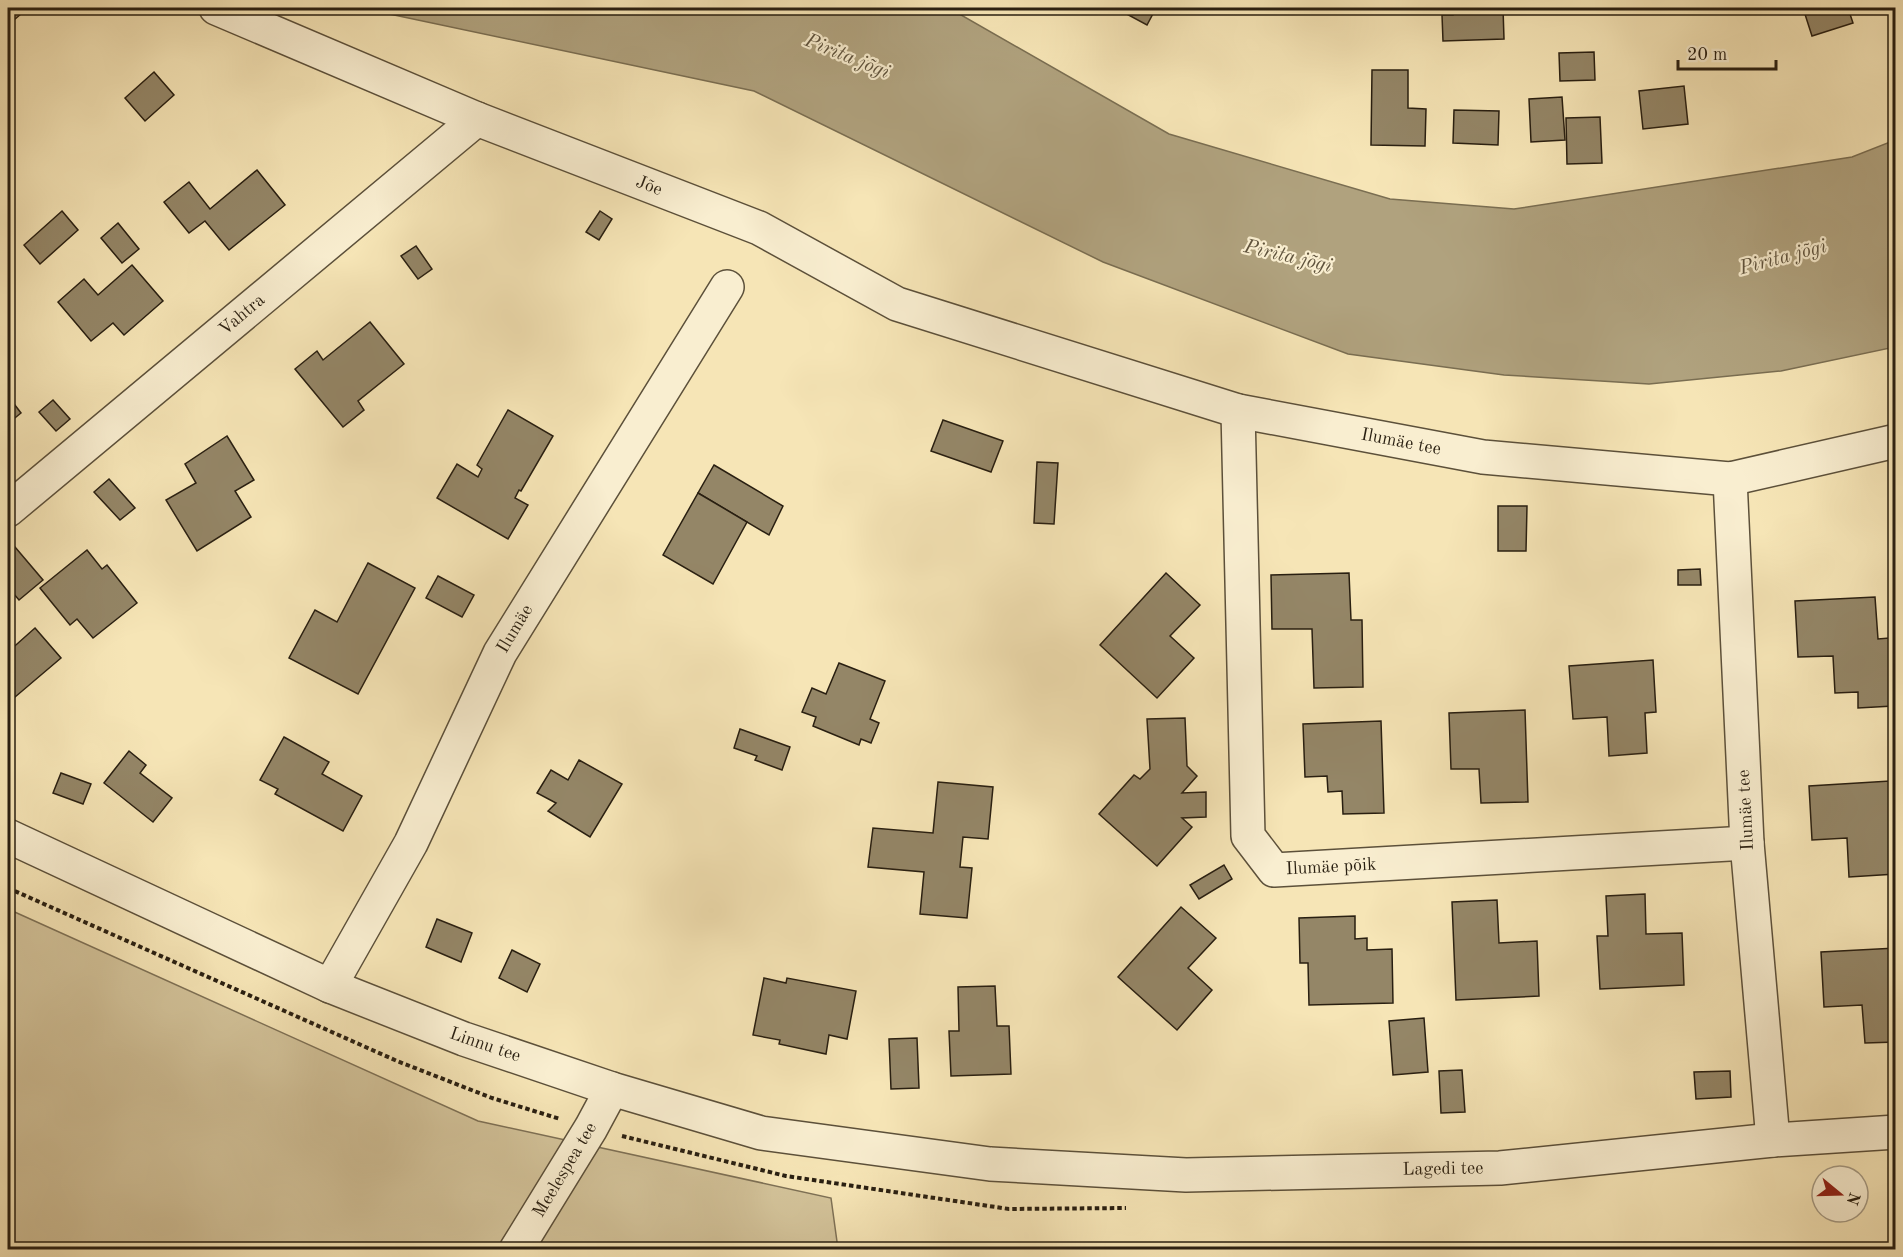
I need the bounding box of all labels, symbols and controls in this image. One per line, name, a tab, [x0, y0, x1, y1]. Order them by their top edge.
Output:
water label: Pirita jõgi	[801, 31, 893, 83]
scale bar	[1678, 33, 1776, 71]
text: 20 m	[1687, 46, 1727, 64]
street label: Jõe	[633, 173, 665, 199]
water label: Pirita jõgi	[1241, 237, 1334, 277]
water label: Pirita jõgi	[1736, 237, 1829, 280]
street label: Vahtra	[216, 291, 268, 339]
street label: Ilumäe tee	[1360, 425, 1442, 459]
street label: Ilumäe	[494, 602, 536, 656]
street label: Ilumäe tee	[1735, 769, 1757, 851]
street label: Ilumäe põik	[1285, 856, 1377, 878]
street label: Linnu tee	[447, 1024, 523, 1066]
street label: Meelespea tee	[530, 1120, 600, 1220]
street label: Lagedi tee	[1402, 1159, 1484, 1179]
north arrow	[1810, 1164, 1870, 1224]
text: N	[1842, 1190, 1862, 1207]

